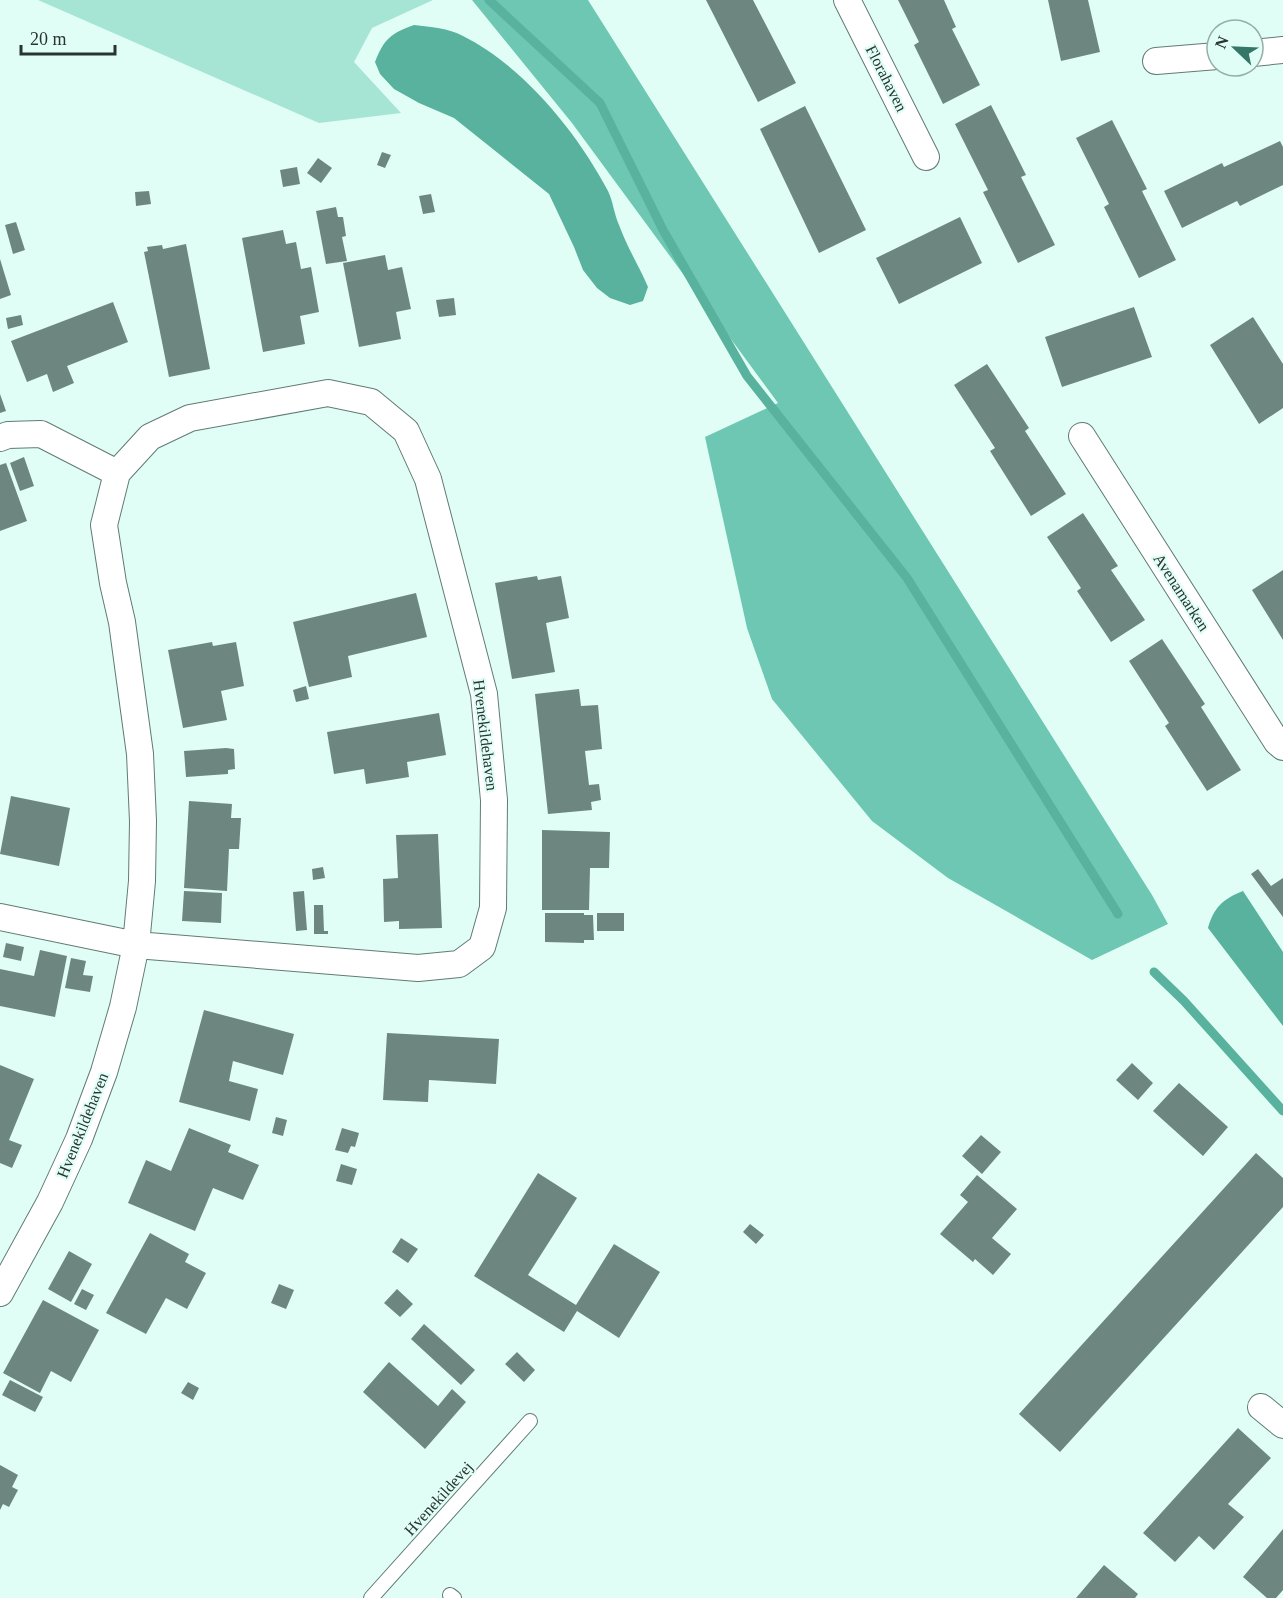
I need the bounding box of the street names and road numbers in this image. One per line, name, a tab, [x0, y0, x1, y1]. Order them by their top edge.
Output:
street label: Florahaven	[863, 42, 910, 114]
street label: Avenamarken	[1150, 551, 1213, 634]
street label: Hvenekildehaven	[470, 678, 501, 792]
street label: Hvenekildehaven	[54, 1070, 111, 1180]
street label: Hvenekildevej	[401, 1458, 477, 1539]

